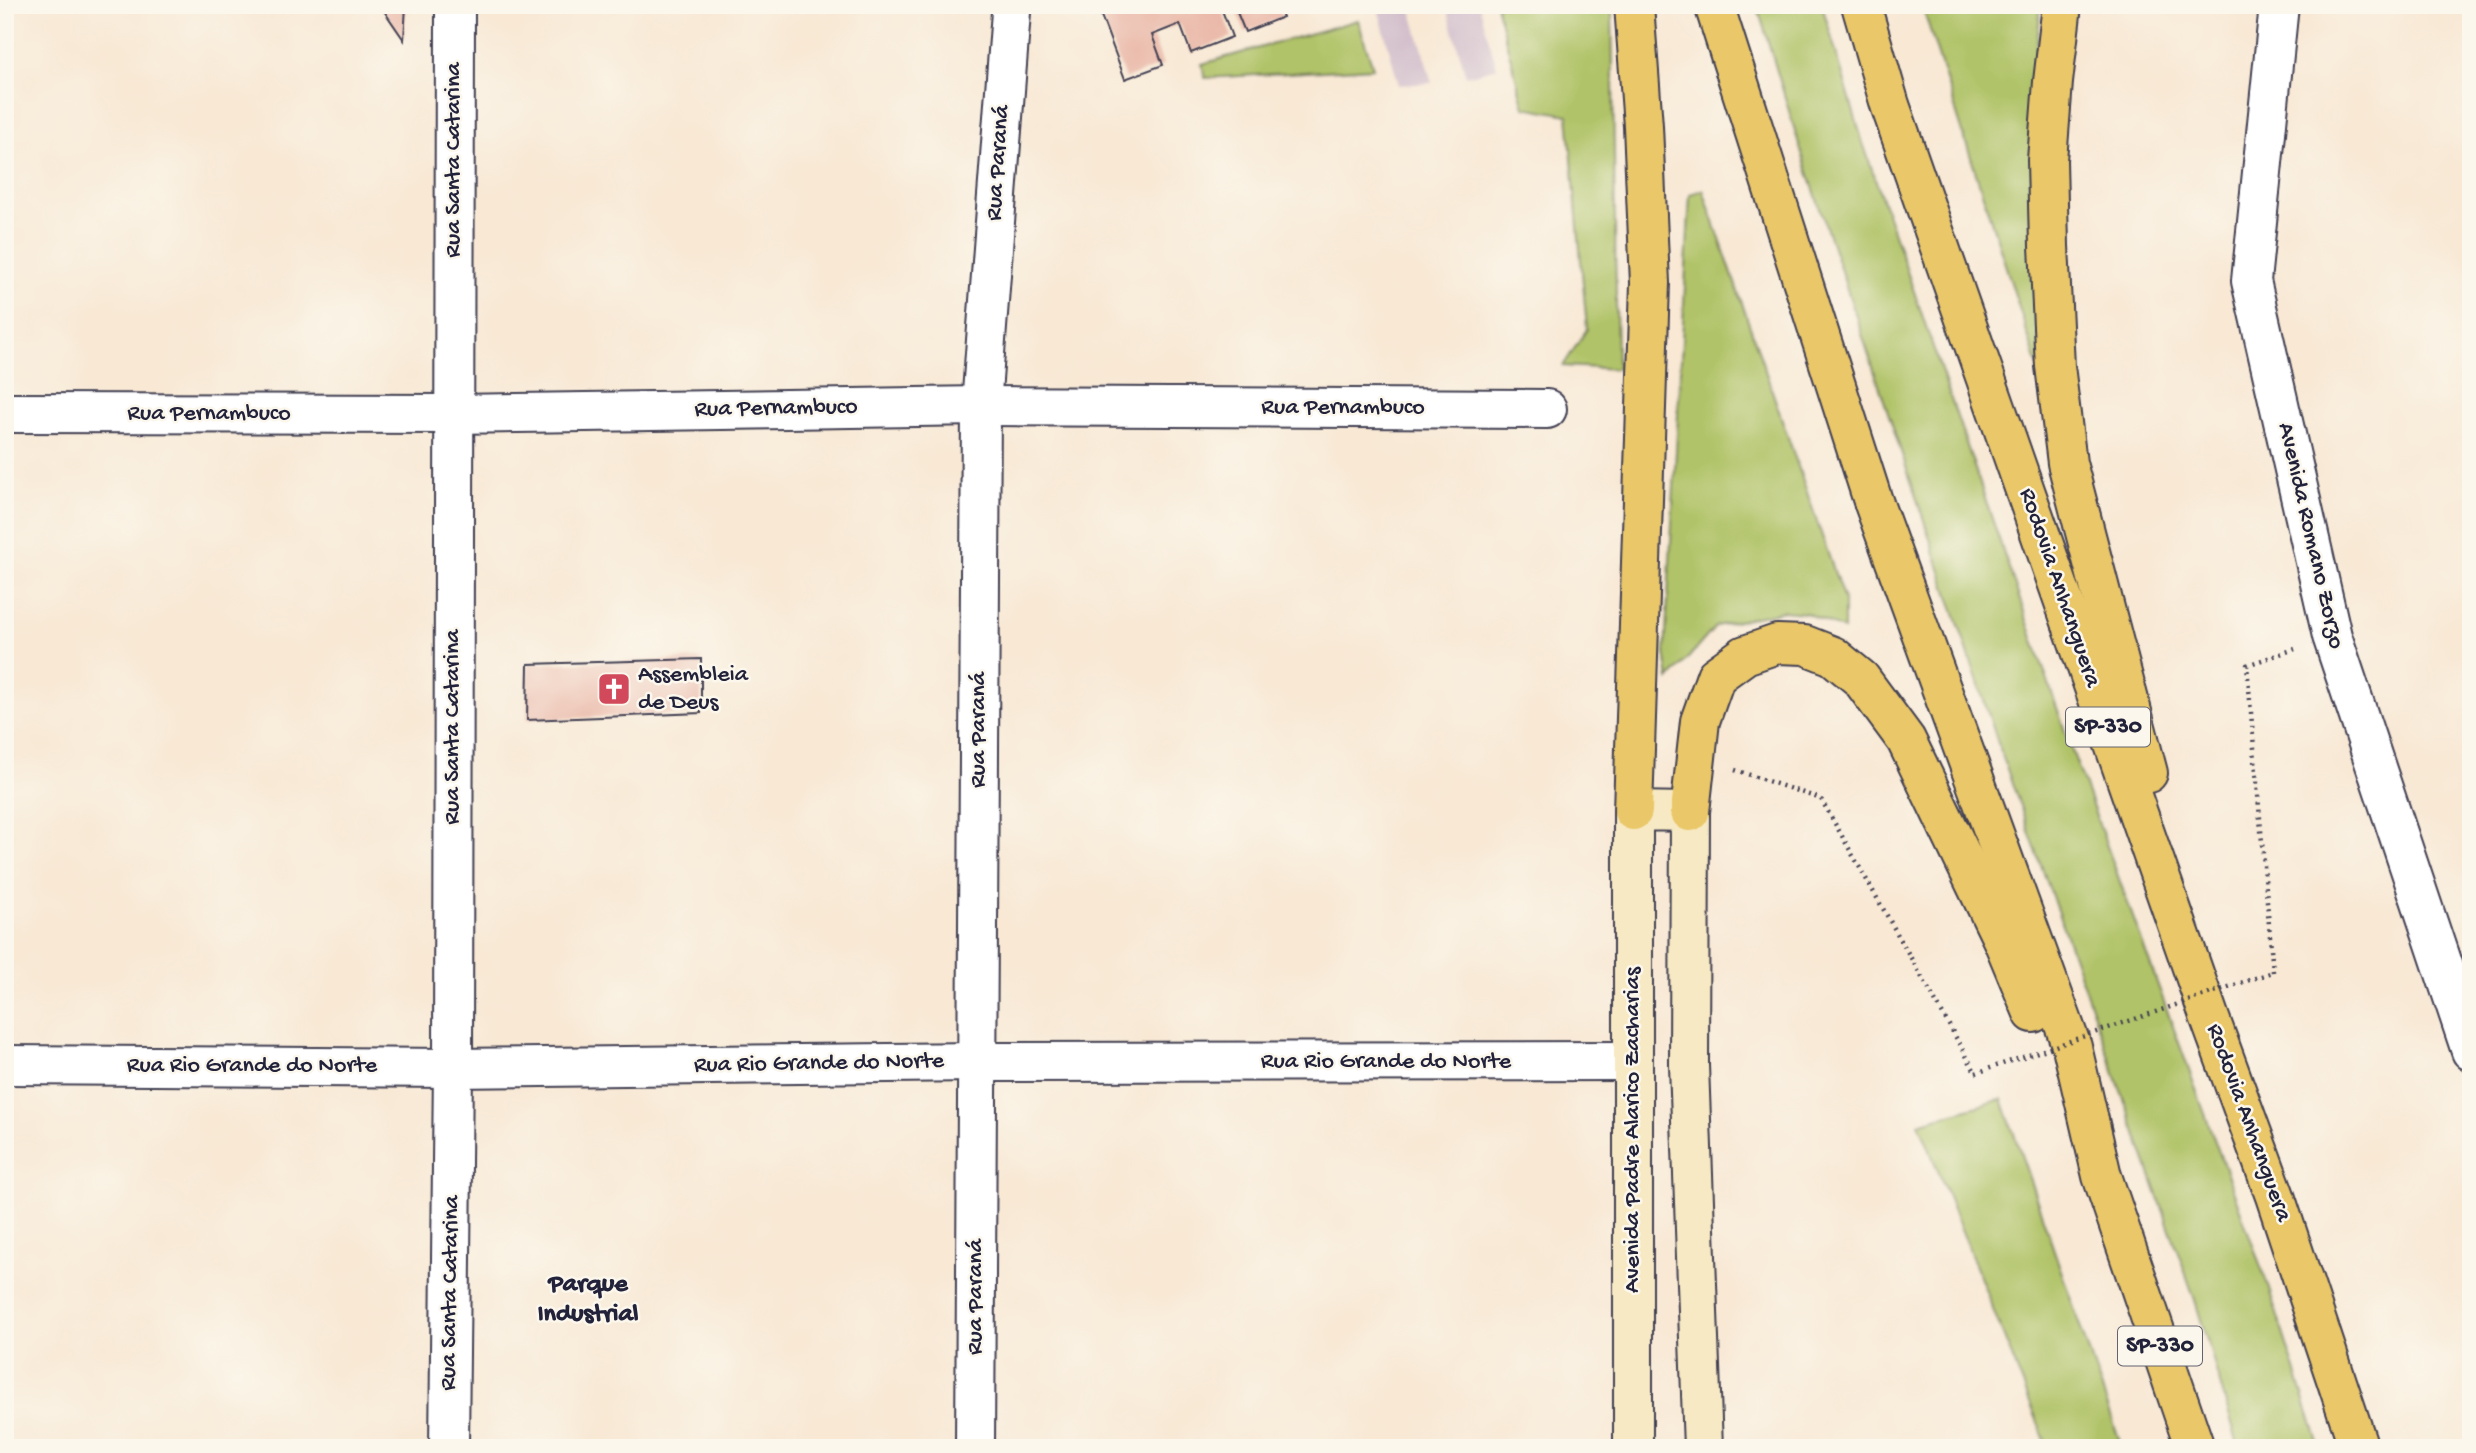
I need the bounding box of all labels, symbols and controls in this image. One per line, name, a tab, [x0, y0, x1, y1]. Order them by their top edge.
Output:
street label: Rua Santa Catarina	[440, 62, 469, 258]
street label: Rua Paraná	[980, 103, 1018, 222]
street label: Rua Pernambuco	[694, 393, 858, 425]
street label: Rua Pernambuco	[1261, 394, 1425, 423]
street label: Rua Pernambuco	[127, 400, 291, 429]
street label: Avenida Romano Zorzo	[2270, 420, 2350, 652]
street label: Rodovia Anhanguera	[2011, 485, 2107, 692]
street label: Rua Santa Catarina	[439, 629, 468, 825]
place label: Assembleia de Deus	[638, 661, 749, 718]
church icon: Assembleia de Deus	[595, 670, 633, 708]
street label: Rua Paraná	[965, 671, 994, 788]
road number: SP-330	[2066, 708, 2150, 747]
street label: Avenida Padre Alarico Zacharias	[1619, 966, 1648, 1293]
street label: Rodovia Anhanguera	[2199, 1020, 2298, 1227]
street label: Rua Rio Grande do Norte	[694, 1047, 945, 1081]
street label: Rua Rio Grande do Norte	[1261, 1048, 1512, 1077]
street label: Rua Rio Grande do Norte	[127, 1052, 378, 1081]
street label: Rua Santa Catarina	[435, 1194, 467, 1391]
street label: Rua Paraná	[962, 1238, 991, 1355]
district label: Parque Industrial	[537, 1270, 639, 1331]
road number: SP-330	[2118, 1326, 2202, 1366]

